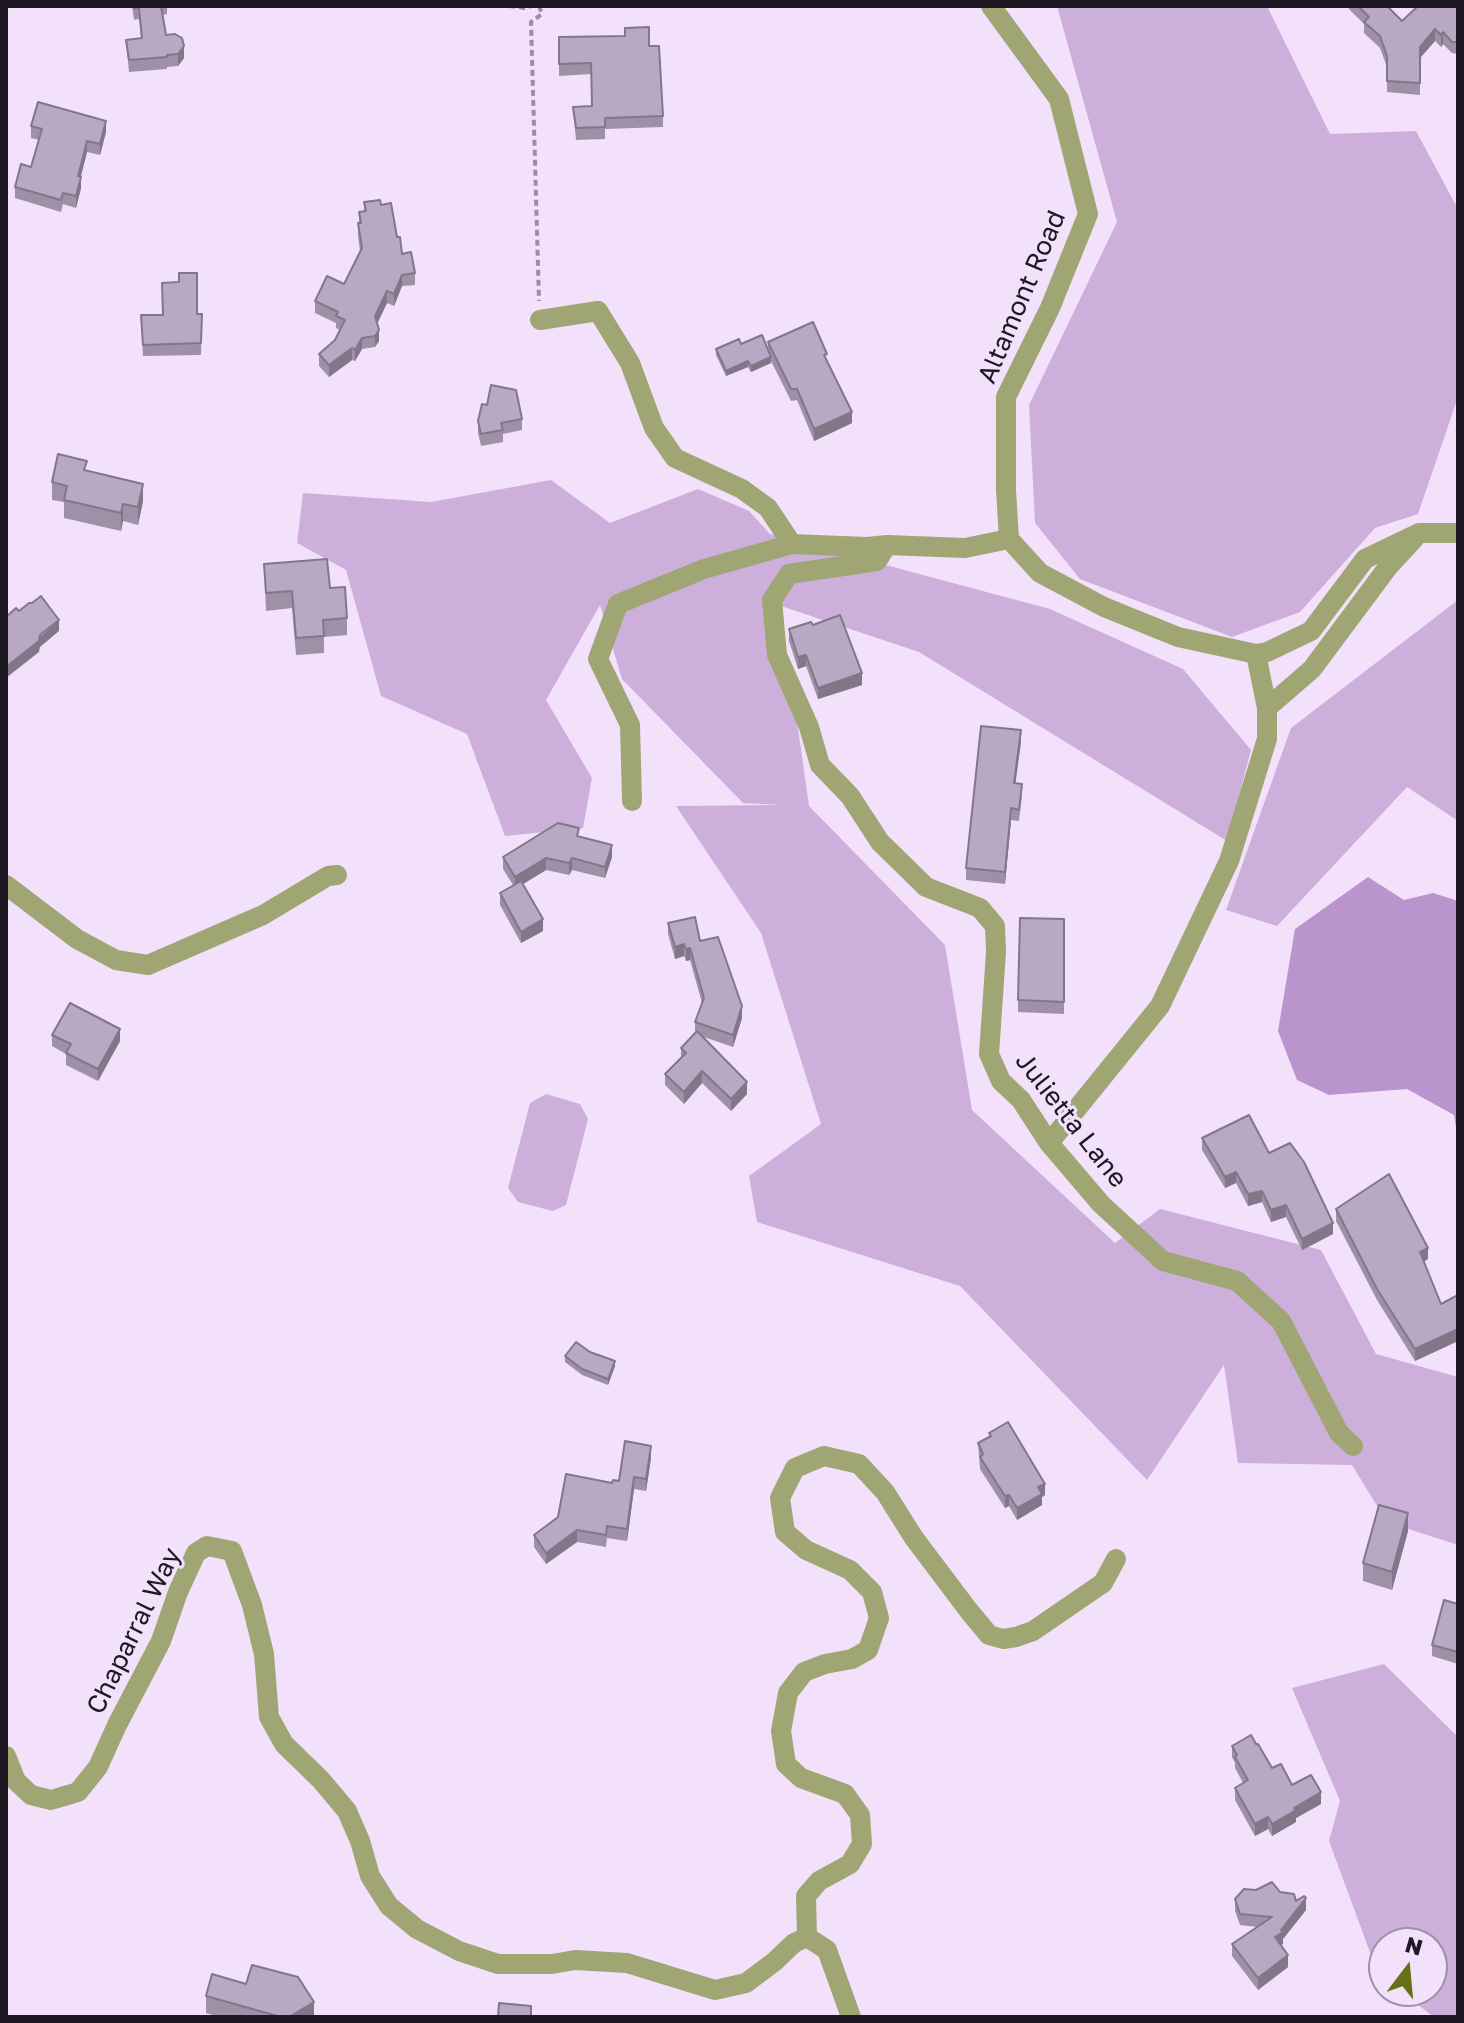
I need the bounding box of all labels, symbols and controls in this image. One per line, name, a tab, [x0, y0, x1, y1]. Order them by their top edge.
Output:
street label: Altamont Road	[972, 206, 1072, 388]
street label: Julietta Lane	[1009, 1046, 1133, 1194]
street label: Chaparral Way	[80, 1543, 188, 1719]
north arrow	[1368, 1927, 1448, 2007]
text: N	[1402, 1930, 1426, 1961]

